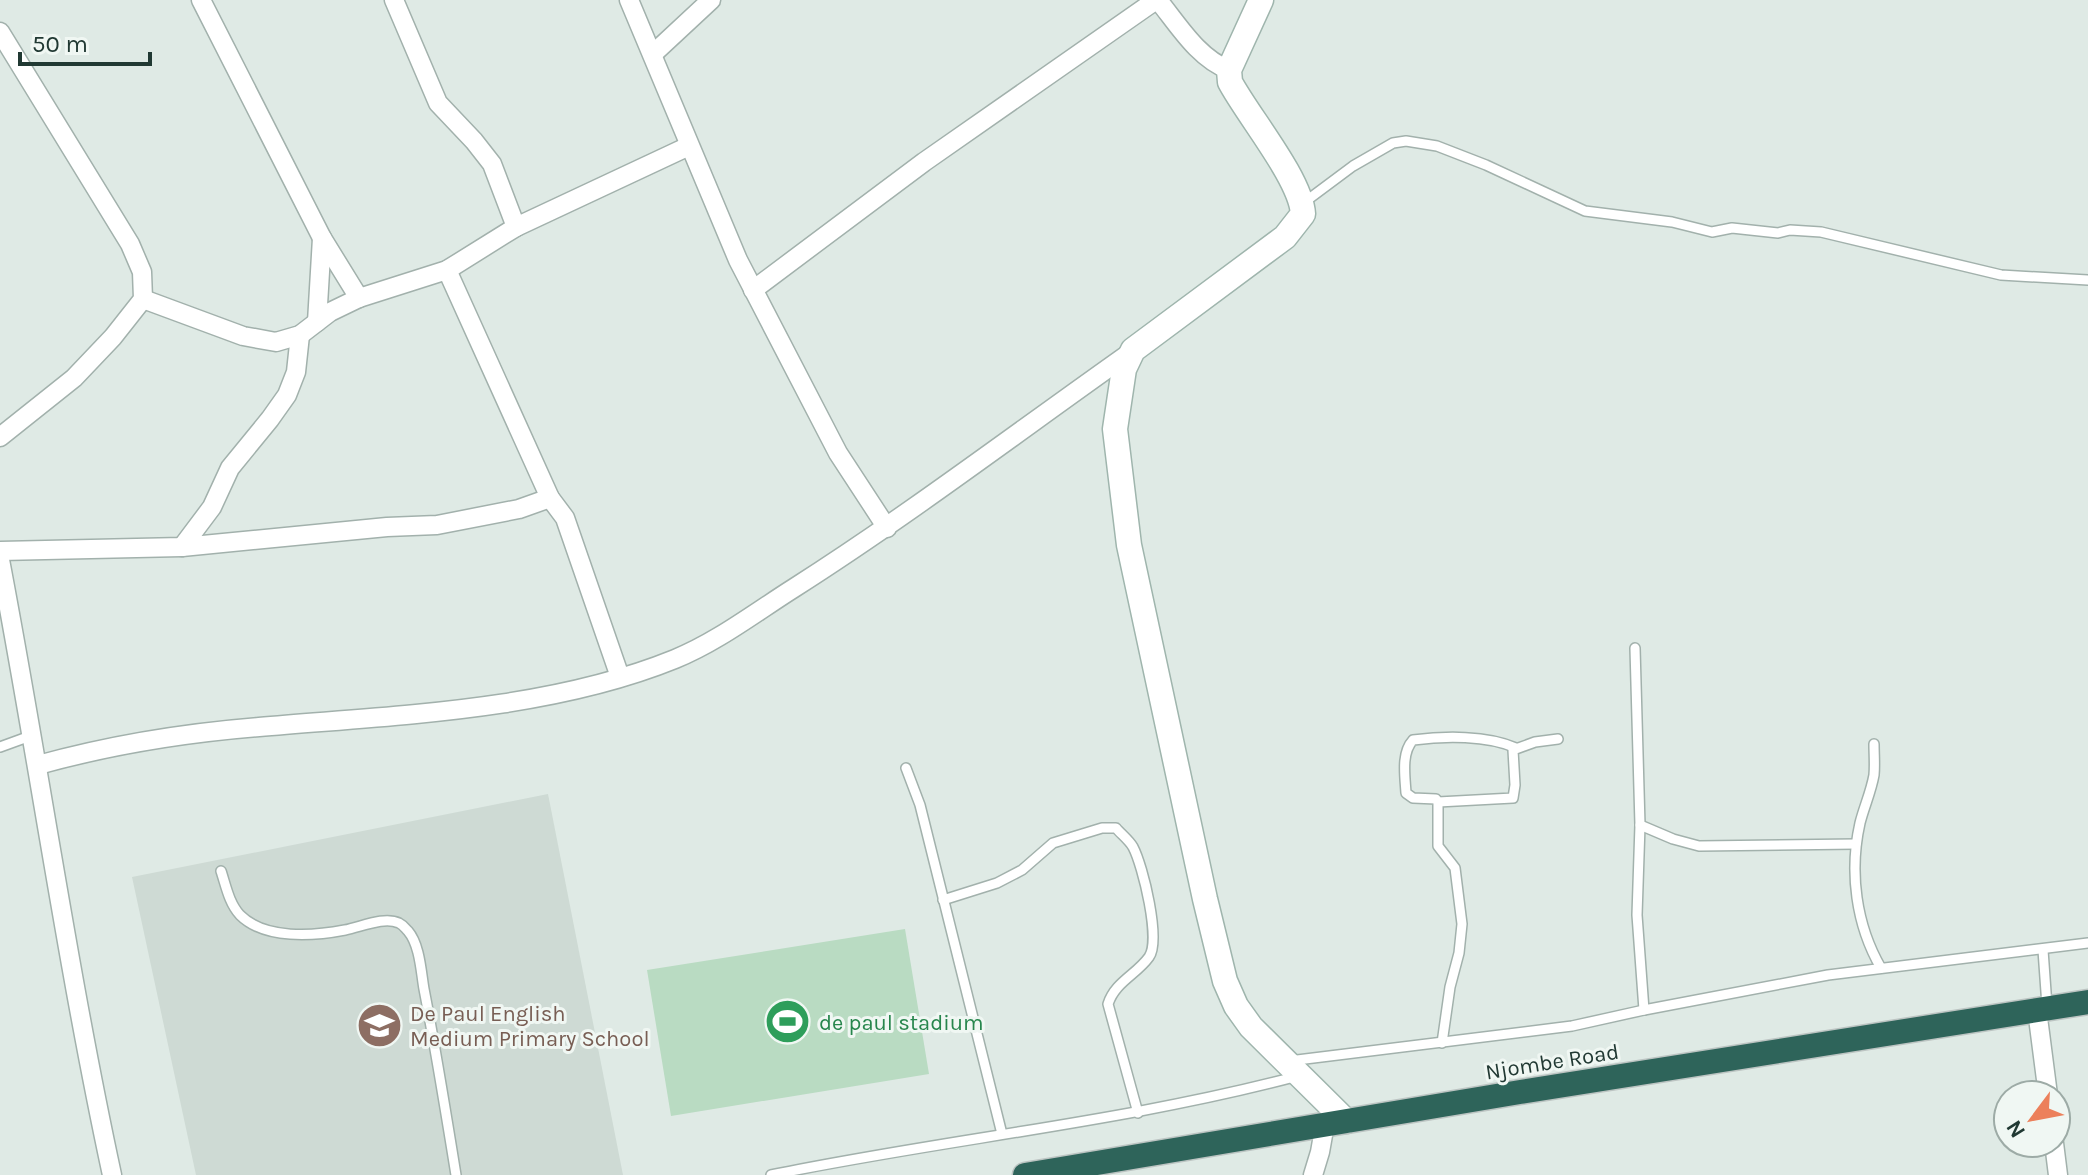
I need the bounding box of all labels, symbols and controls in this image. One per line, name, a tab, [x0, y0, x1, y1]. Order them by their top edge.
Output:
scale bar	[20, 16, 150, 66]
text: 50 m	[32, 30, 88, 58]
sports icon: de paul stadium	[764, 998, 812, 1046]
place label: De Paul English Medium Primary School	[410, 1001, 650, 1052]
school or university icon: De Paul English Medium Primary School	[355, 1002, 403, 1050]
place label: de paul stadium	[819, 1010, 984, 1036]
street label: Njombe Road	[1484, 1039, 1621, 1085]
north arrow	[1992, 1079, 2072, 1159]
text: N	[2001, 1115, 2031, 1143]

